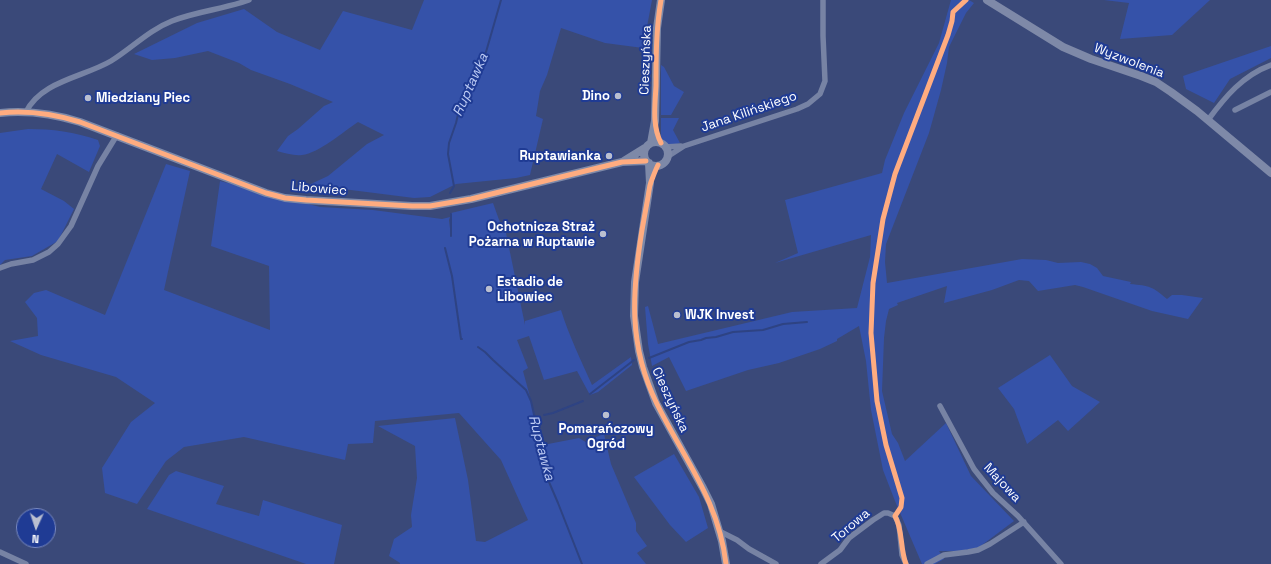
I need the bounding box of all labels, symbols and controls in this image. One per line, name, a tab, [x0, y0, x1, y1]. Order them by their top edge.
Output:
street label: Cieszyńska	[637, 25, 655, 95]
street label: Wyzwolenia	[1092, 40, 1166, 82]
water label: Ruptawka	[450, 51, 492, 119]
place label: Dino	[582, 88, 610, 104]
street label: Jana Kilińskiego	[699, 88, 799, 136]
place label: Miedziany Piec	[96, 90, 190, 106]
marker: Dino	[613, 91, 623, 101]
marker: Miedziany Piec	[83, 93, 93, 103]
place label: Ruptawianka	[519, 148, 601, 164]
marker: Ruptawianka	[604, 151, 614, 161]
street label: Libowiec	[291, 179, 347, 199]
place label: Ochotnicza Straż Pożarna w Ruptawie	[469, 219, 595, 250]
marker: Ochotnicza Straż Pożarna w Ruptawie	[598, 229, 608, 239]
place label: Estadio de Libowiec	[497, 274, 563, 305]
marker: Estadio de Libowiec	[484, 284, 494, 294]
place label: WJK Invest	[685, 307, 754, 323]
marker: WJK Invest	[672, 310, 682, 320]
street label: Cieszyńska	[648, 365, 692, 435]
marker: Pomarańczowy Ogród	[601, 410, 611, 420]
water label: Ruptawka	[524, 413, 558, 483]
place label: Pomarańczowy Ogród	[558, 421, 654, 452]
street label: Majowa	[980, 460, 1024, 506]
street label: Torowa	[829, 506, 873, 546]
north arrow	[16, 508, 56, 548]
text: N	[31, 532, 39, 546]

